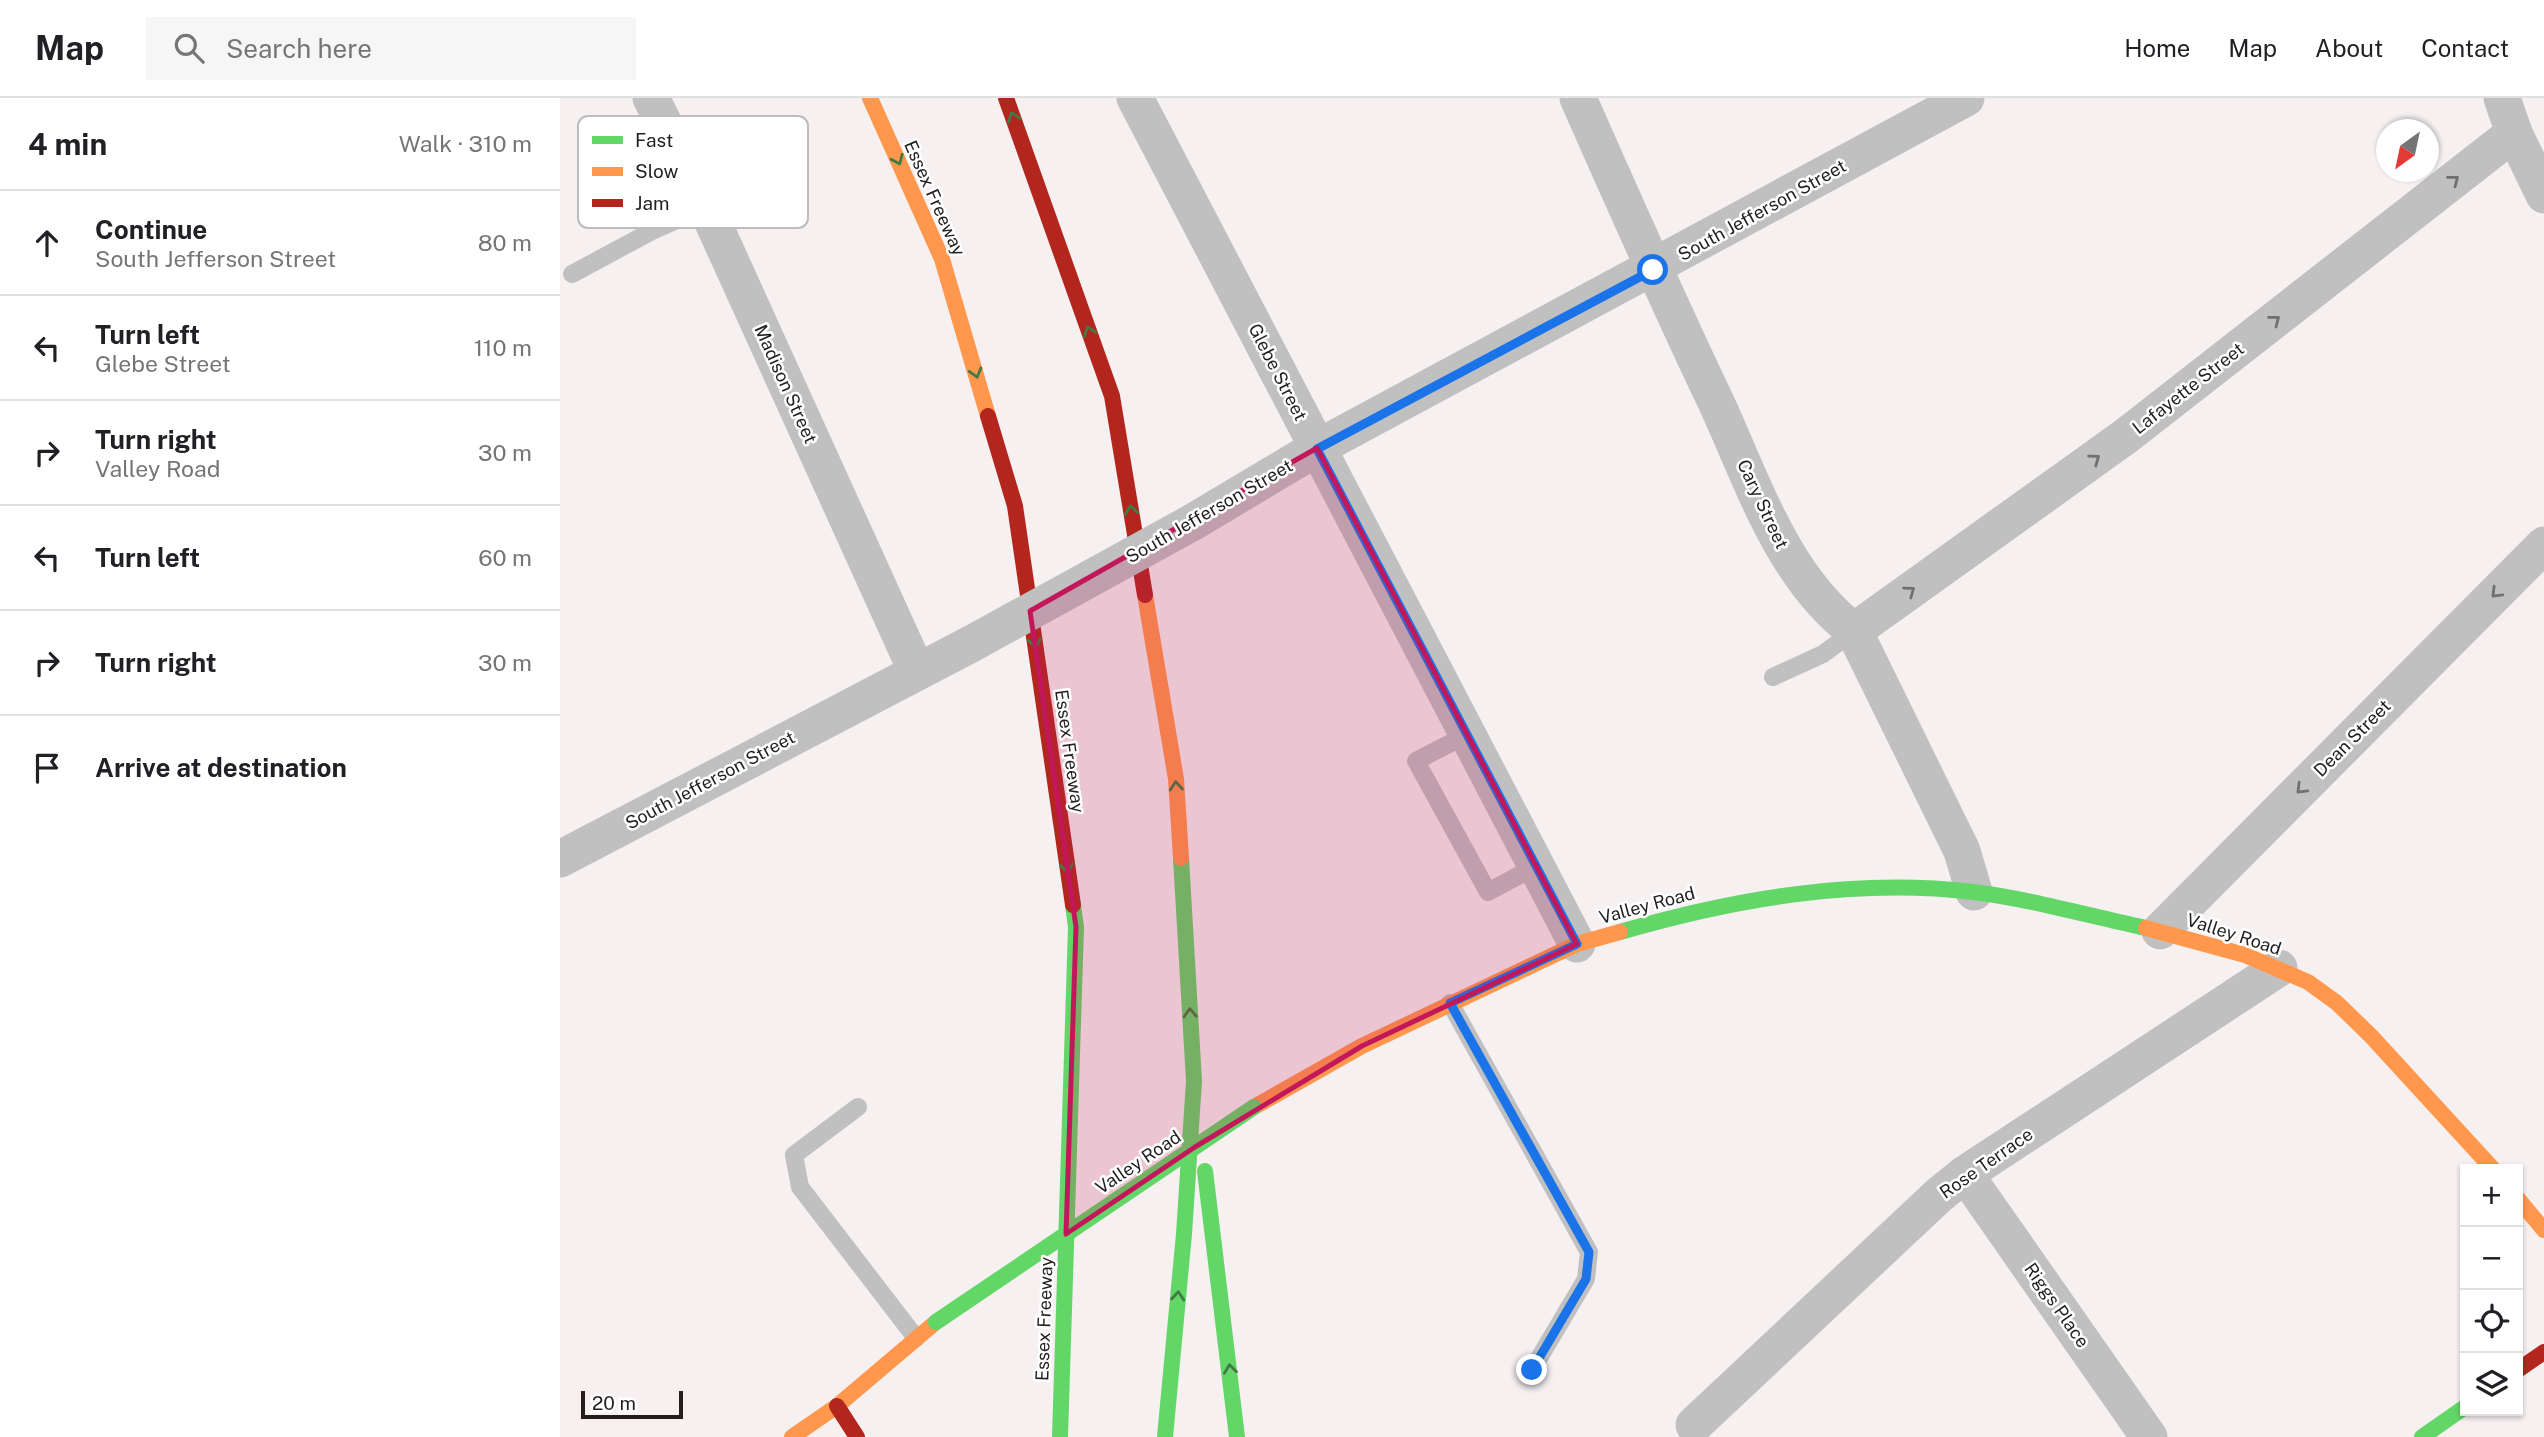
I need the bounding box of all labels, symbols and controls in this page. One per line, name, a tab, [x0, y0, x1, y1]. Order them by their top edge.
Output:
search box	[146, 17, 636, 80]
text: Map	[35, 29, 104, 67]
icon: search	[170, 29, 208, 67]
text: Search here	[226, 33, 372, 64]
text: Home	[2124, 34, 2190, 62]
text: Map	[2228, 34, 2277, 62]
text: About	[2315, 34, 2383, 62]
text: Contact	[2421, 34, 2509, 62]
one-way arrow	[1007, 112, 1021, 124]
legend	[578, 116, 808, 228]
north arrow	[2376, 119, 2439, 182]
text: 4 min	[28, 126, 107, 162]
text: Fast	[635, 129, 673, 151]
text: Walk · 310 m	[399, 130, 532, 157]
street label: Essex Freeway	[900, 137, 970, 259]
one-way arrow	[890, 153, 904, 165]
street label: South Jefferson Street	[1674, 155, 1850, 265]
text: Slow	[635, 160, 679, 182]
one-way arrow	[2447, 175, 2459, 188]
text: Jam	[635, 192, 669, 214]
text: Continue	[95, 214, 207, 245]
icon: ahead	[28, 224, 66, 262]
text: 80 m	[478, 229, 532, 256]
text: South Jefferson Street	[95, 245, 336, 272]
route start	[1637, 254, 1668, 285]
one-way arrow	[2267, 315, 2280, 328]
text: Turn left	[95, 319, 200, 350]
street label: Glebe Street	[1245, 320, 1311, 424]
street label: Madison Street	[750, 321, 822, 447]
one-way arrow	[1083, 326, 1097, 338]
icon: left	[28, 329, 66, 367]
text: 110 m	[474, 334, 532, 361]
street label: Lafayette Street	[2128, 338, 2248, 438]
text: Glebe Street	[95, 350, 231, 377]
one-way arrow	[967, 367, 982, 379]
text: Turn right	[95, 424, 217, 455]
icon: right	[28, 434, 66, 472]
text: 30 m	[478, 439, 532, 466]
one-way arrow	[2087, 454, 2100, 467]
text: Valley Road	[95, 455, 220, 482]
street label: South Jefferson Street	[1122, 455, 1296, 567]
street label: Cary Street	[1733, 456, 1793, 552]
one-way arrow	[1124, 504, 1139, 516]
icon: left	[28, 539, 66, 577]
text: Turn left	[95, 542, 200, 573]
text: 60 m	[478, 544, 532, 571]
one-way arrow	[2492, 585, 2504, 597]
one-way arrow	[1902, 587, 1915, 599]
one-way arrow	[1027, 637, 1042, 649]
icon: right	[28, 644, 66, 682]
text: Turn right	[95, 647, 217, 678]
text: 30 m	[478, 649, 532, 676]
street label: Essex Freeway	[1051, 688, 1089, 814]
street label: Dean Street	[2309, 695, 2395, 781]
street label: South Jefferson Street	[622, 726, 798, 834]
icon: arrive	[28, 749, 66, 787]
text: Arrive at destination	[95, 752, 347, 783]
one-way arrow	[1169, 780, 1184, 791]
one-way arrow	[2297, 781, 2310, 794]
one-way arrow	[1059, 862, 1074, 874]
street label: Valley Road	[1597, 882, 1697, 928]
street label: Valley Road	[2184, 909, 2284, 959]
one-way arrow	[1183, 1007, 1198, 1018]
street label: Rose Terrace	[1935, 1123, 2037, 1203]
street label: Valley Road	[1091, 1126, 1185, 1198]
map controls	[2460, 1164, 2523, 1416]
button: +	[2460, 1164, 2523, 1227]
button: −	[2460, 1227, 2523, 1290]
street label: Essex Freeway	[1031, 1256, 1057, 1381]
street label: Riggs Place	[2020, 1259, 2094, 1351]
one-way arrow	[1171, 1290, 1186, 1302]
button: locate	[2460, 1290, 2523, 1353]
button: layers	[2460, 1353, 2523, 1416]
route end	[1516, 1354, 1547, 1385]
one-way arrow	[1223, 1363, 1238, 1375]
scale bar	[581, 1388, 682, 1420]
text: 20 m	[592, 1392, 636, 1414]

